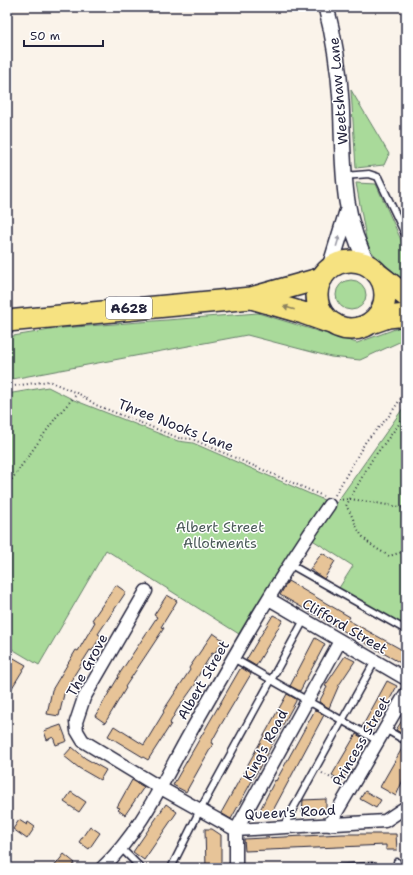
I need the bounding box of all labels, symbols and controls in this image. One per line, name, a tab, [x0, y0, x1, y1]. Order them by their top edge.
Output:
scale bar	[24, 22, 103, 48]
text: 50 m	[30, 28, 60, 44]
street label: Weetshaw Lane	[324, 36, 352, 145]
one-way arrow	[335, 234, 341, 246]
road number: A628	[106, 297, 152, 319]
one-way arrow	[282, 305, 294, 311]
street label: Three Nooks Lane	[116, 395, 236, 455]
park label: Albert Street Allotments	[176, 518, 264, 552]
street label: Clifford Street	[299, 594, 391, 658]
street label: The Grove	[62, 630, 112, 700]
street label: Albert Street	[173, 637, 233, 723]
street label: Princess Street	[328, 693, 394, 789]
street label: King's Road	[239, 706, 291, 784]
street label: Queen's Road	[244, 801, 336, 823]

